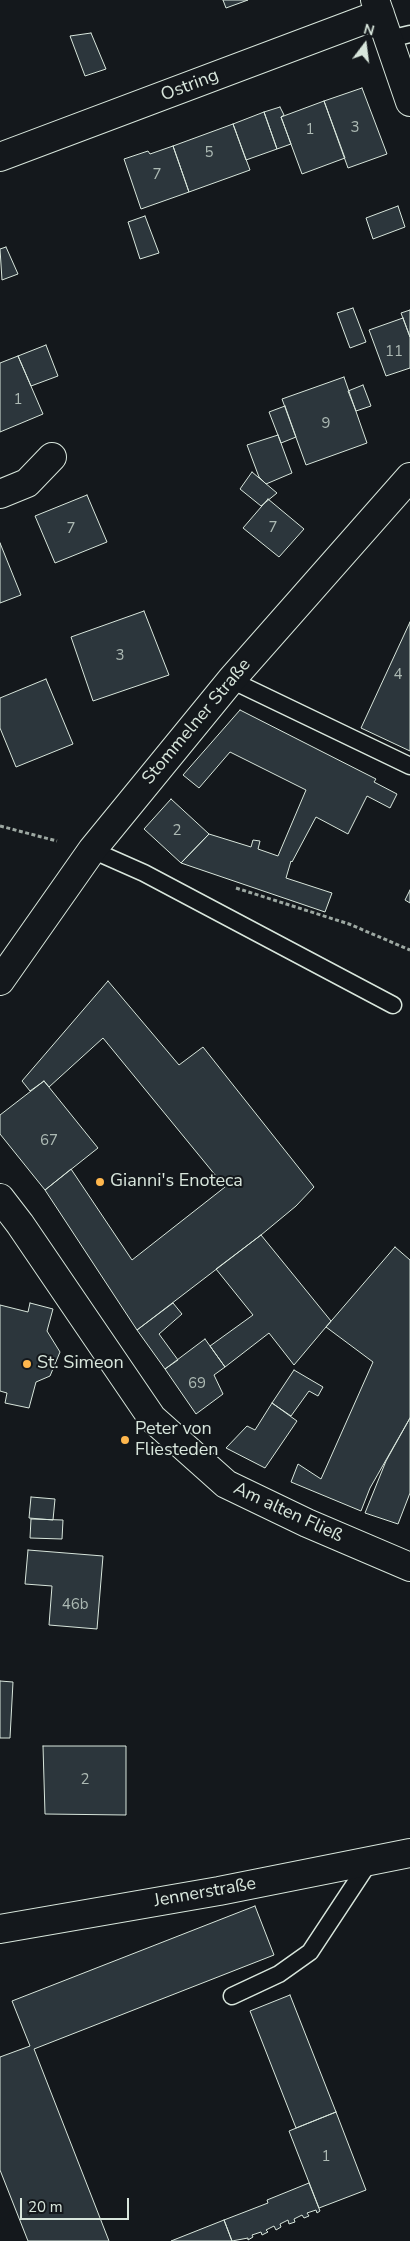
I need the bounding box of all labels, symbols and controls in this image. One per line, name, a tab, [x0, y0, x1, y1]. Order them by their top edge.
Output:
text: N	[361, 19, 377, 41]
north arrow	[340, 20, 390, 70]
street label: Ostring	[158, 65, 222, 107]
house number: 3	[351, 119, 359, 137]
house number: 1	[306, 121, 314, 139]
house number: 5	[205, 144, 213, 162]
house number: 7	[153, 166, 161, 184]
house number: 11	[385, 343, 403, 361]
house number: 1	[14, 391, 22, 409]
house number: 9	[322, 415, 330, 433]
house number: 7	[269, 519, 277, 537]
house number: 7	[67, 520, 75, 538]
house number: 3	[116, 647, 124, 665]
street label: Stommelner Straße	[138, 655, 256, 789]
house number: 4	[394, 666, 402, 684]
house number: 2	[173, 822, 181, 840]
house number: 67	[40, 1132, 58, 1150]
place label: Gianni's Enoteca	[110, 1171, 243, 1193]
marker: Gianni's Enoteca	[94, 1176, 106, 1188]
place label: St. Simeon	[37, 1353, 124, 1375]
marker: St. Simeon	[21, 1358, 33, 1370]
house number: 69	[188, 1375, 206, 1393]
place label: Peter von Fliesteden	[135, 1419, 219, 1462]
marker: Peter von Fliesteden	[119, 1434, 131, 1446]
street label: Am alten Fließ	[230, 1478, 346, 1548]
house number: 46b	[62, 1596, 88, 1614]
house number: 2	[81, 1771, 89, 1789]
street label: Jennerstraße	[152, 1873, 258, 1913]
house number: 1	[322, 2148, 330, 2166]
scale bar	[22, 2188, 131, 2220]
text: 20 m	[28, 2197, 63, 2217]

